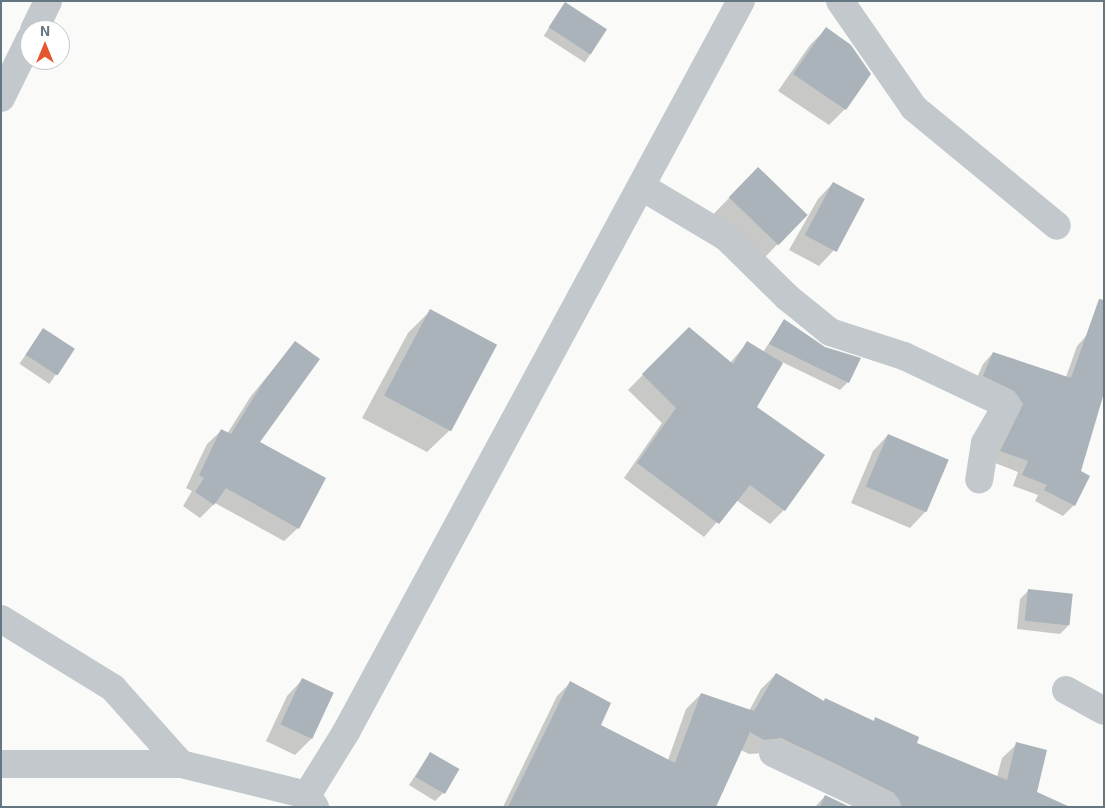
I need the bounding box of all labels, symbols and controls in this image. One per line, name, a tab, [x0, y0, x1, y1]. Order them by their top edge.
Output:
north arrow	[20, 20, 70, 70]
text: N	[40, 22, 50, 39]

